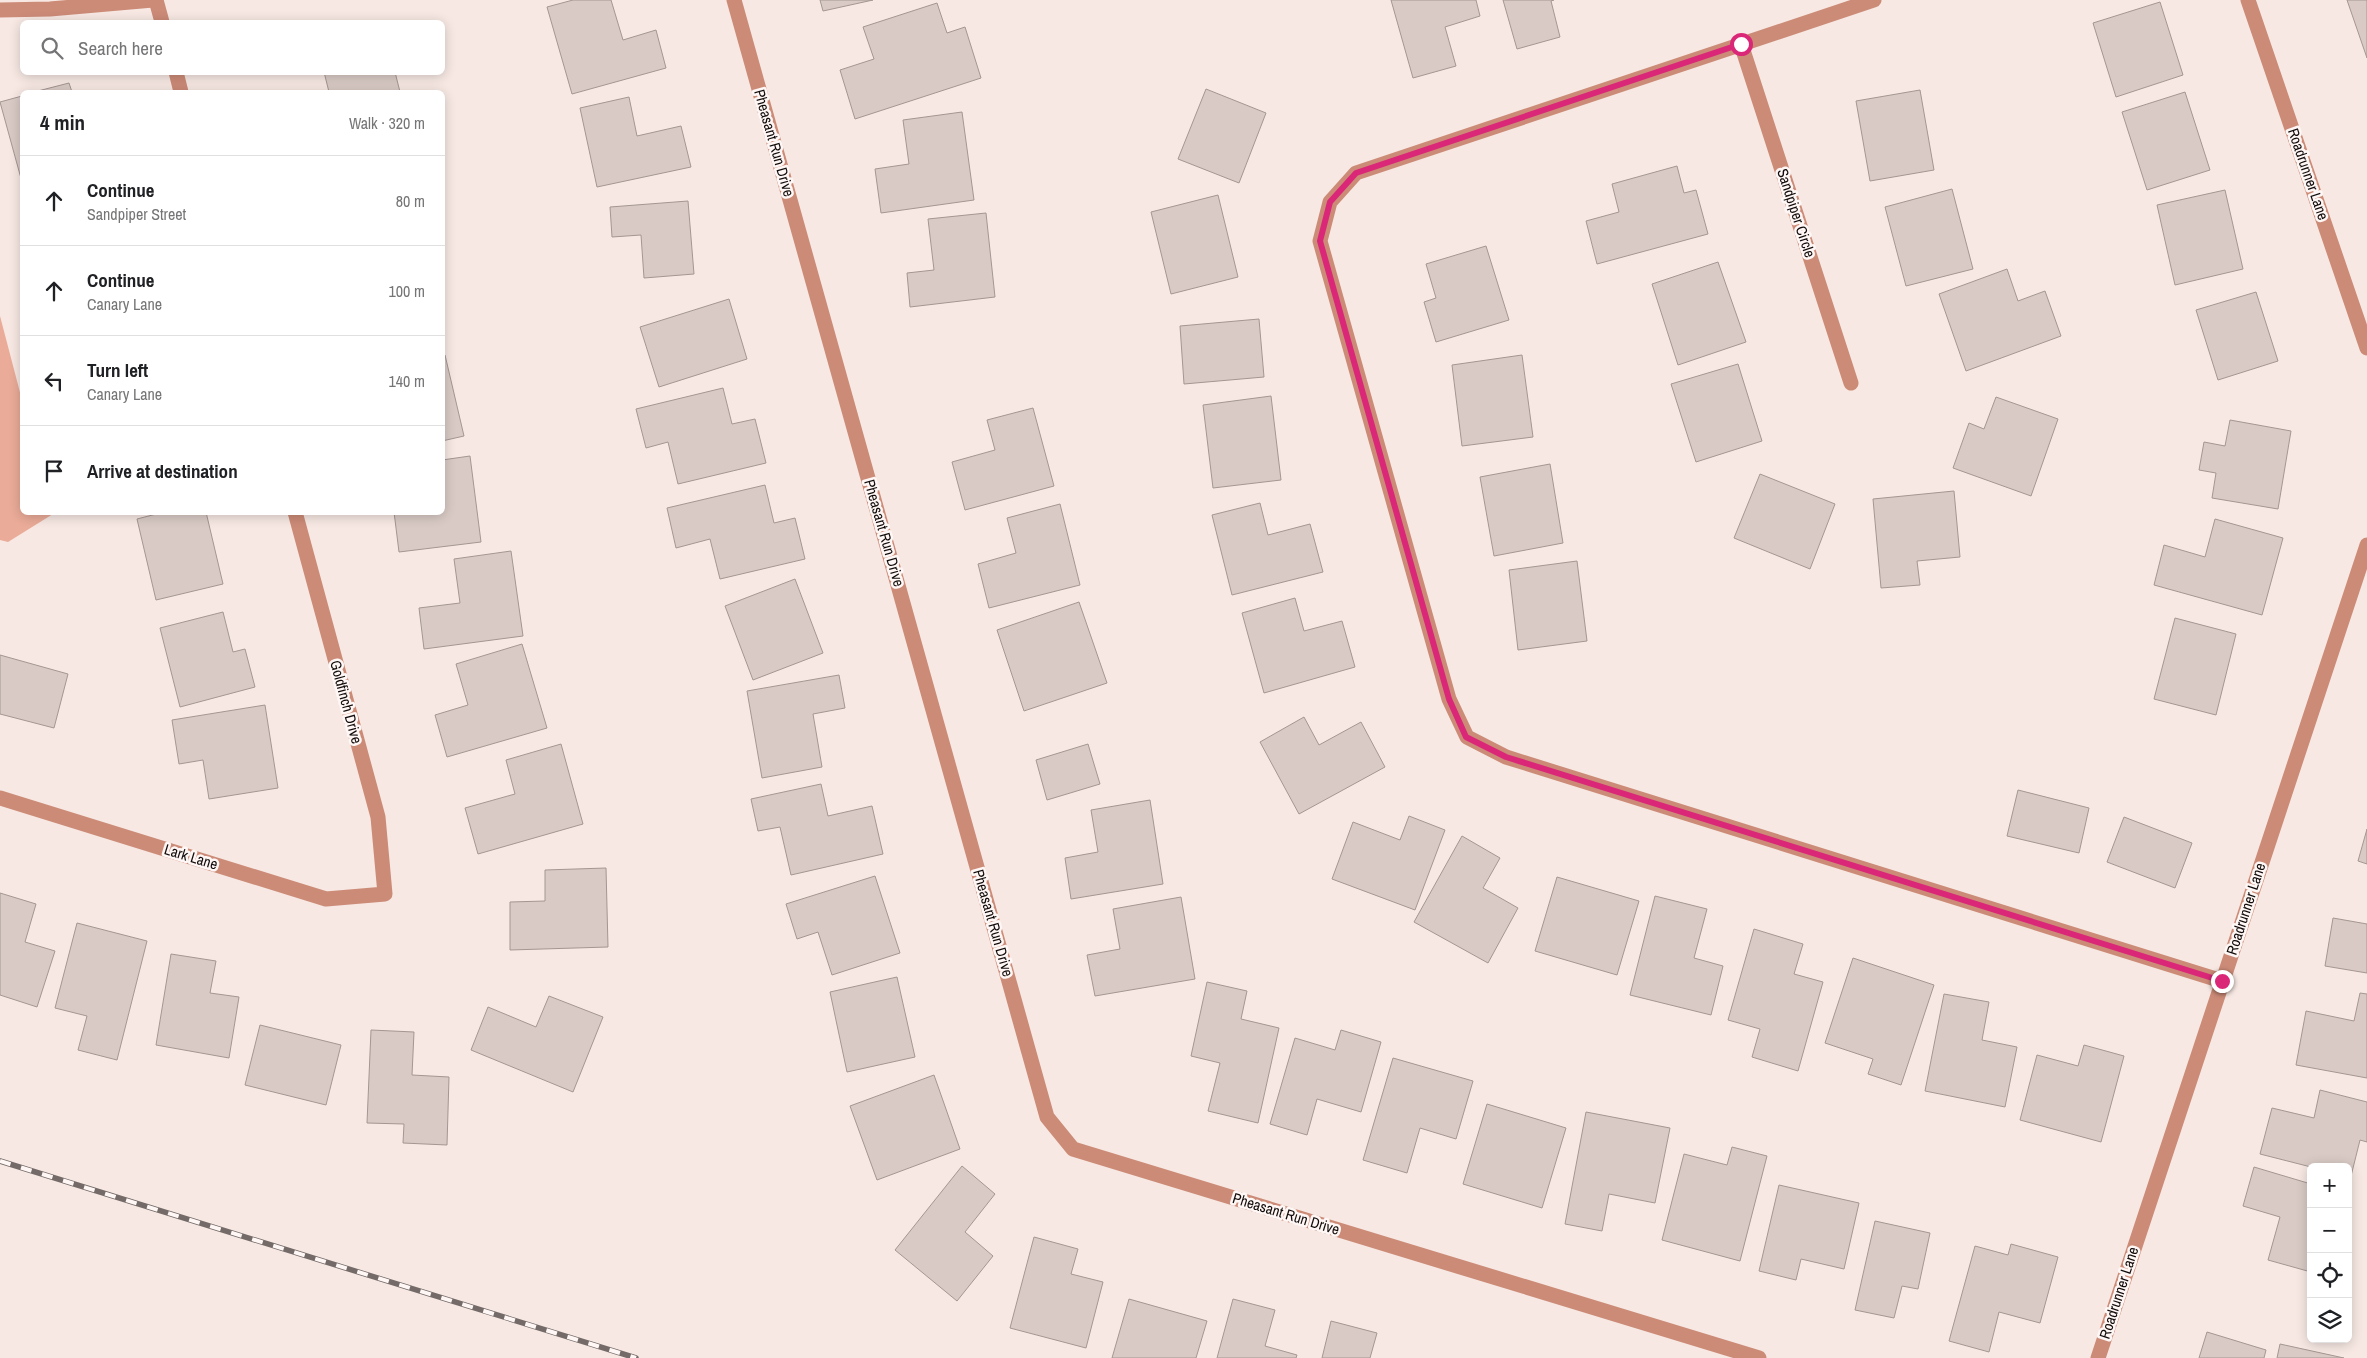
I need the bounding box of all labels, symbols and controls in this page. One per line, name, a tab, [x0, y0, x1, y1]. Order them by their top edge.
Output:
search box	[20, 20, 445, 75]
route start	[1730, 33, 1753, 56]
icon: search	[38, 34, 66, 62]
text: Search here	[78, 35, 163, 61]
street label: Pheasant Run Drive	[749, 87, 800, 199]
text: 4 min	[40, 108, 85, 137]
text: Walk · 320 m	[349, 112, 425, 134]
street label: Roadrunner Lane	[2283, 125, 2334, 223]
street label: Sandpiper Circle	[1772, 166, 1821, 260]
text: Continue	[87, 177, 155, 203]
icon: ahead	[40, 187, 68, 215]
text: 80 m	[396, 190, 425, 212]
text: Sandpiper Street	[87, 203, 186, 225]
text: Continue	[87, 267, 155, 293]
icon: ahead	[40, 277, 68, 305]
text: 100 m	[389, 280, 425, 302]
text: Canary Lane	[87, 293, 162, 315]
text: Turn left	[87, 357, 148, 383]
icon: left	[40, 367, 68, 395]
text: 140 m	[389, 370, 425, 392]
text: Canary Lane	[87, 383, 162, 405]
icon: arrive	[40, 457, 68, 485]
text: Arrive at destination	[87, 458, 238, 484]
street label: Pheasant Run Drive	[859, 477, 910, 589]
street label: Goldfinch Drive	[325, 658, 368, 746]
street label: Lark Lane	[162, 838, 221, 875]
street label: Roadrunner Lane	[2221, 860, 2270, 958]
street label: Pheasant Run Drive	[968, 867, 1019, 979]
route end	[2211, 970, 2234, 993]
map controls	[2307, 1163, 2352, 1343]
button: +	[2307, 1163, 2352, 1208]
street label: Pheasant Run Drive	[1230, 1187, 1342, 1240]
button: −	[2307, 1208, 2352, 1253]
street label: Roadrunner Lane	[2094, 1244, 2143, 1342]
button: locate	[2307, 1253, 2352, 1298]
button: layers	[2307, 1298, 2352, 1343]

